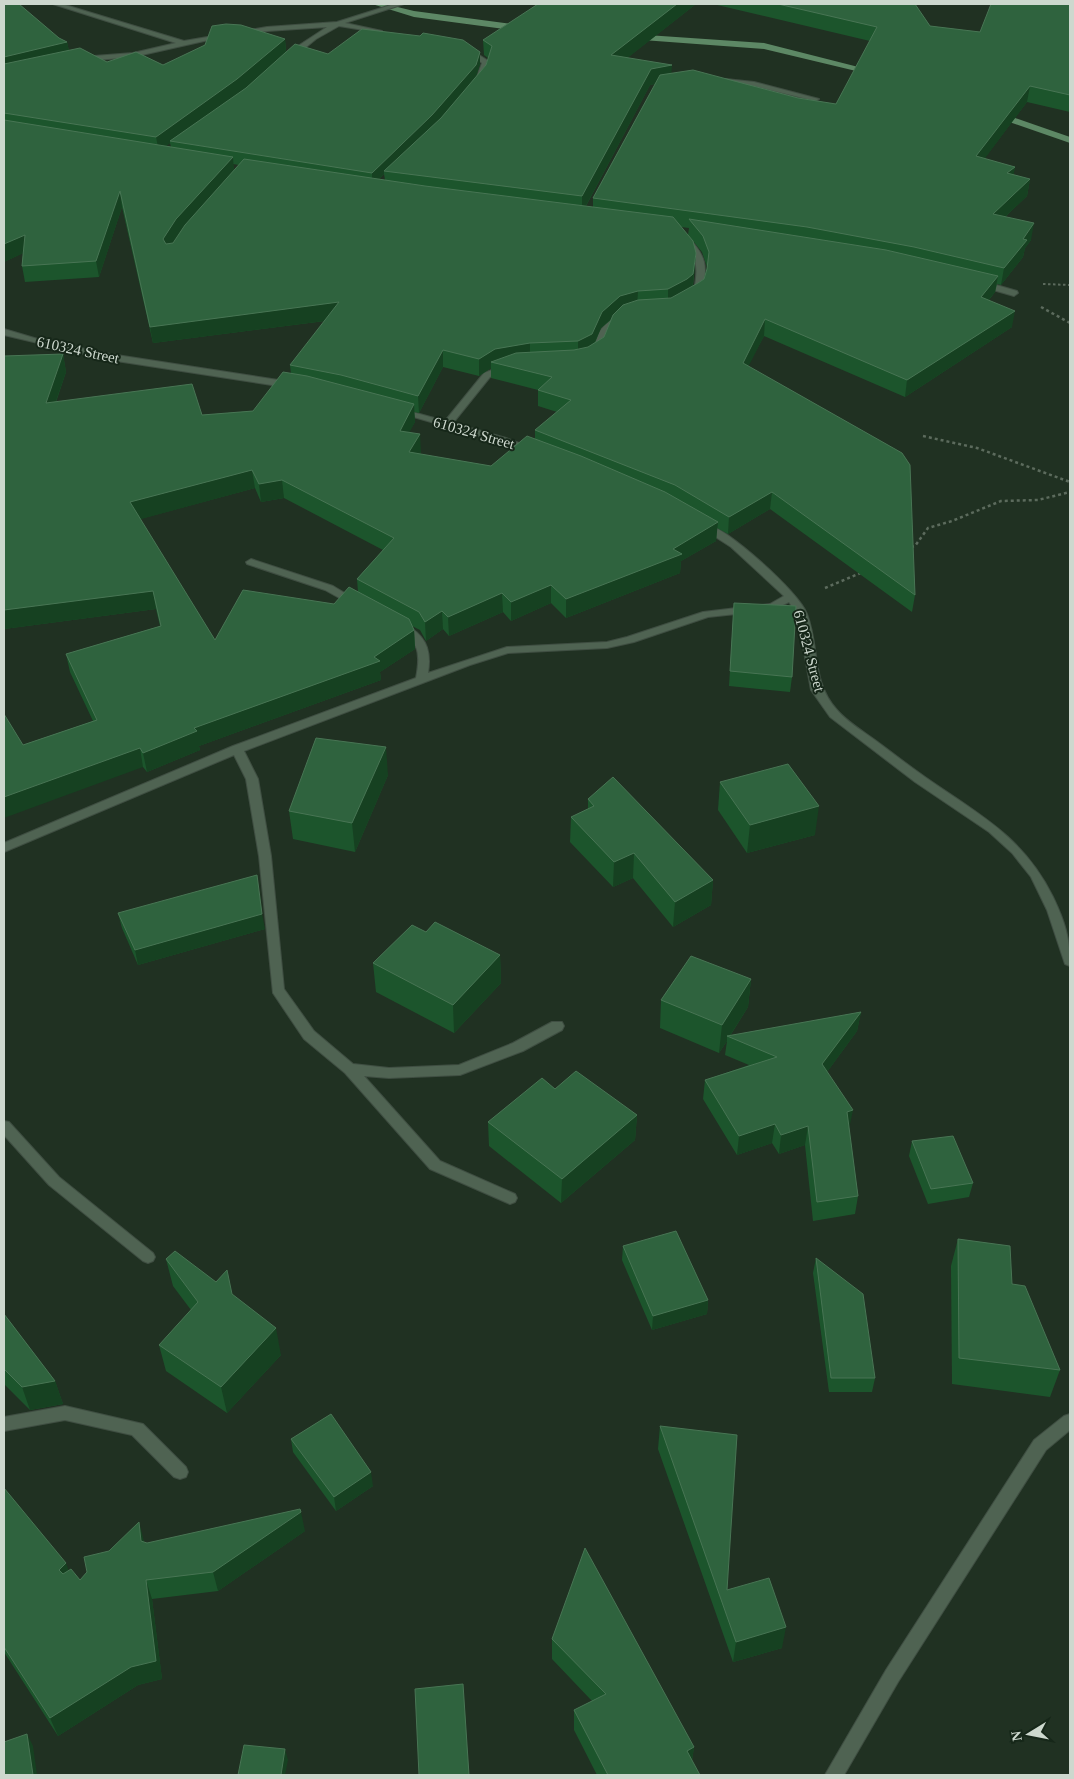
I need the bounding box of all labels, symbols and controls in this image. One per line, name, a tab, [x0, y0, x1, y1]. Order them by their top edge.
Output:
street label: 610324 Street	[35, 333, 121, 367]
street label: 610324 Street	[432, 414, 517, 452]
street label: 610324 Street	[790, 608, 828, 694]
north arrow	[1004, 1709, 1054, 1759]
text: N	[1008, 1730, 1025, 1742]

